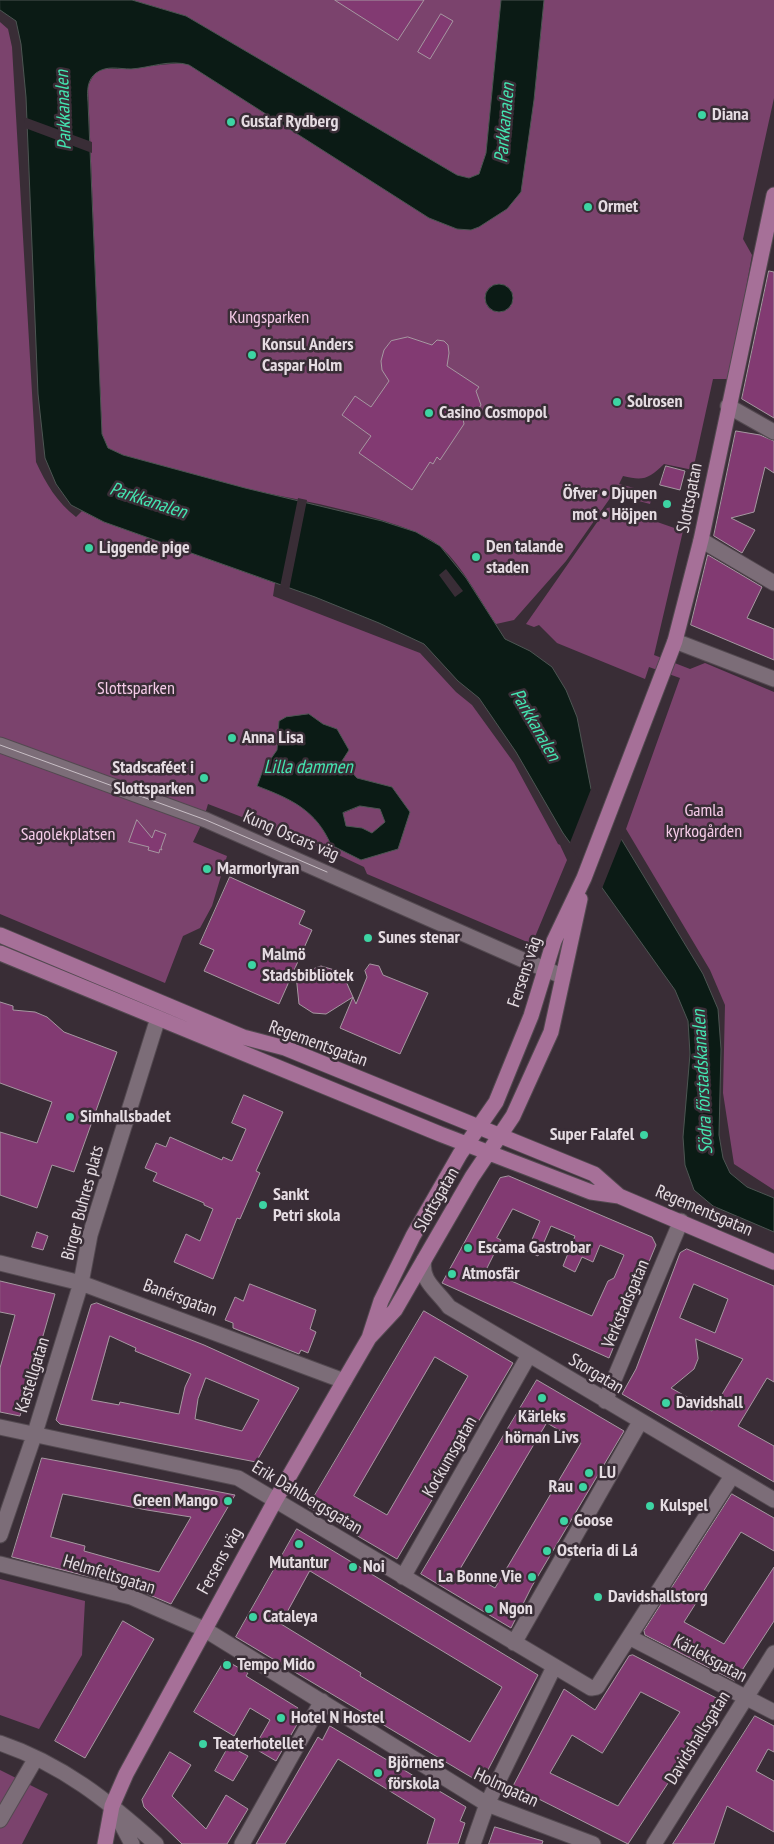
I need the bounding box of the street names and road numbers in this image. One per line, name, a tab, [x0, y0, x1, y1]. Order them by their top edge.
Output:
street label: Slottsgatan	[673, 461, 707, 535]
street label: Kung Oscars väg	[240, 806, 342, 866]
street label: Fersens väg	[503, 934, 547, 1010]
street label: Regementsgatan	[266, 1016, 370, 1072]
street label: Birger Buhres plats	[57, 1143, 109, 1263]
street label: Slottsgatan	[410, 1164, 464, 1236]
street label: Regementsgatan	[652, 1181, 756, 1241]
street label: Verkstadsgatan	[598, 1257, 654, 1351]
street label: Banérsgatan	[140, 1275, 220, 1321]
street label: Kastellgatan	[11, 1335, 55, 1415]
street label: Storgatan	[565, 1349, 627, 1399]
street label: Kockumsgatan	[418, 1413, 482, 1501]
street label: Erik Dahlbergsgatan	[248, 1457, 366, 1539]
street label: Fersens väg	[193, 1524, 247, 1598]
street label: Helmfeltsgatan	[60, 1551, 158, 1599]
street label: Kärleksgatan	[669, 1631, 751, 1687]
street label: Davidshallsgatan	[661, 1687, 735, 1789]
street label: Holmgatan	[470, 1764, 542, 1812]

